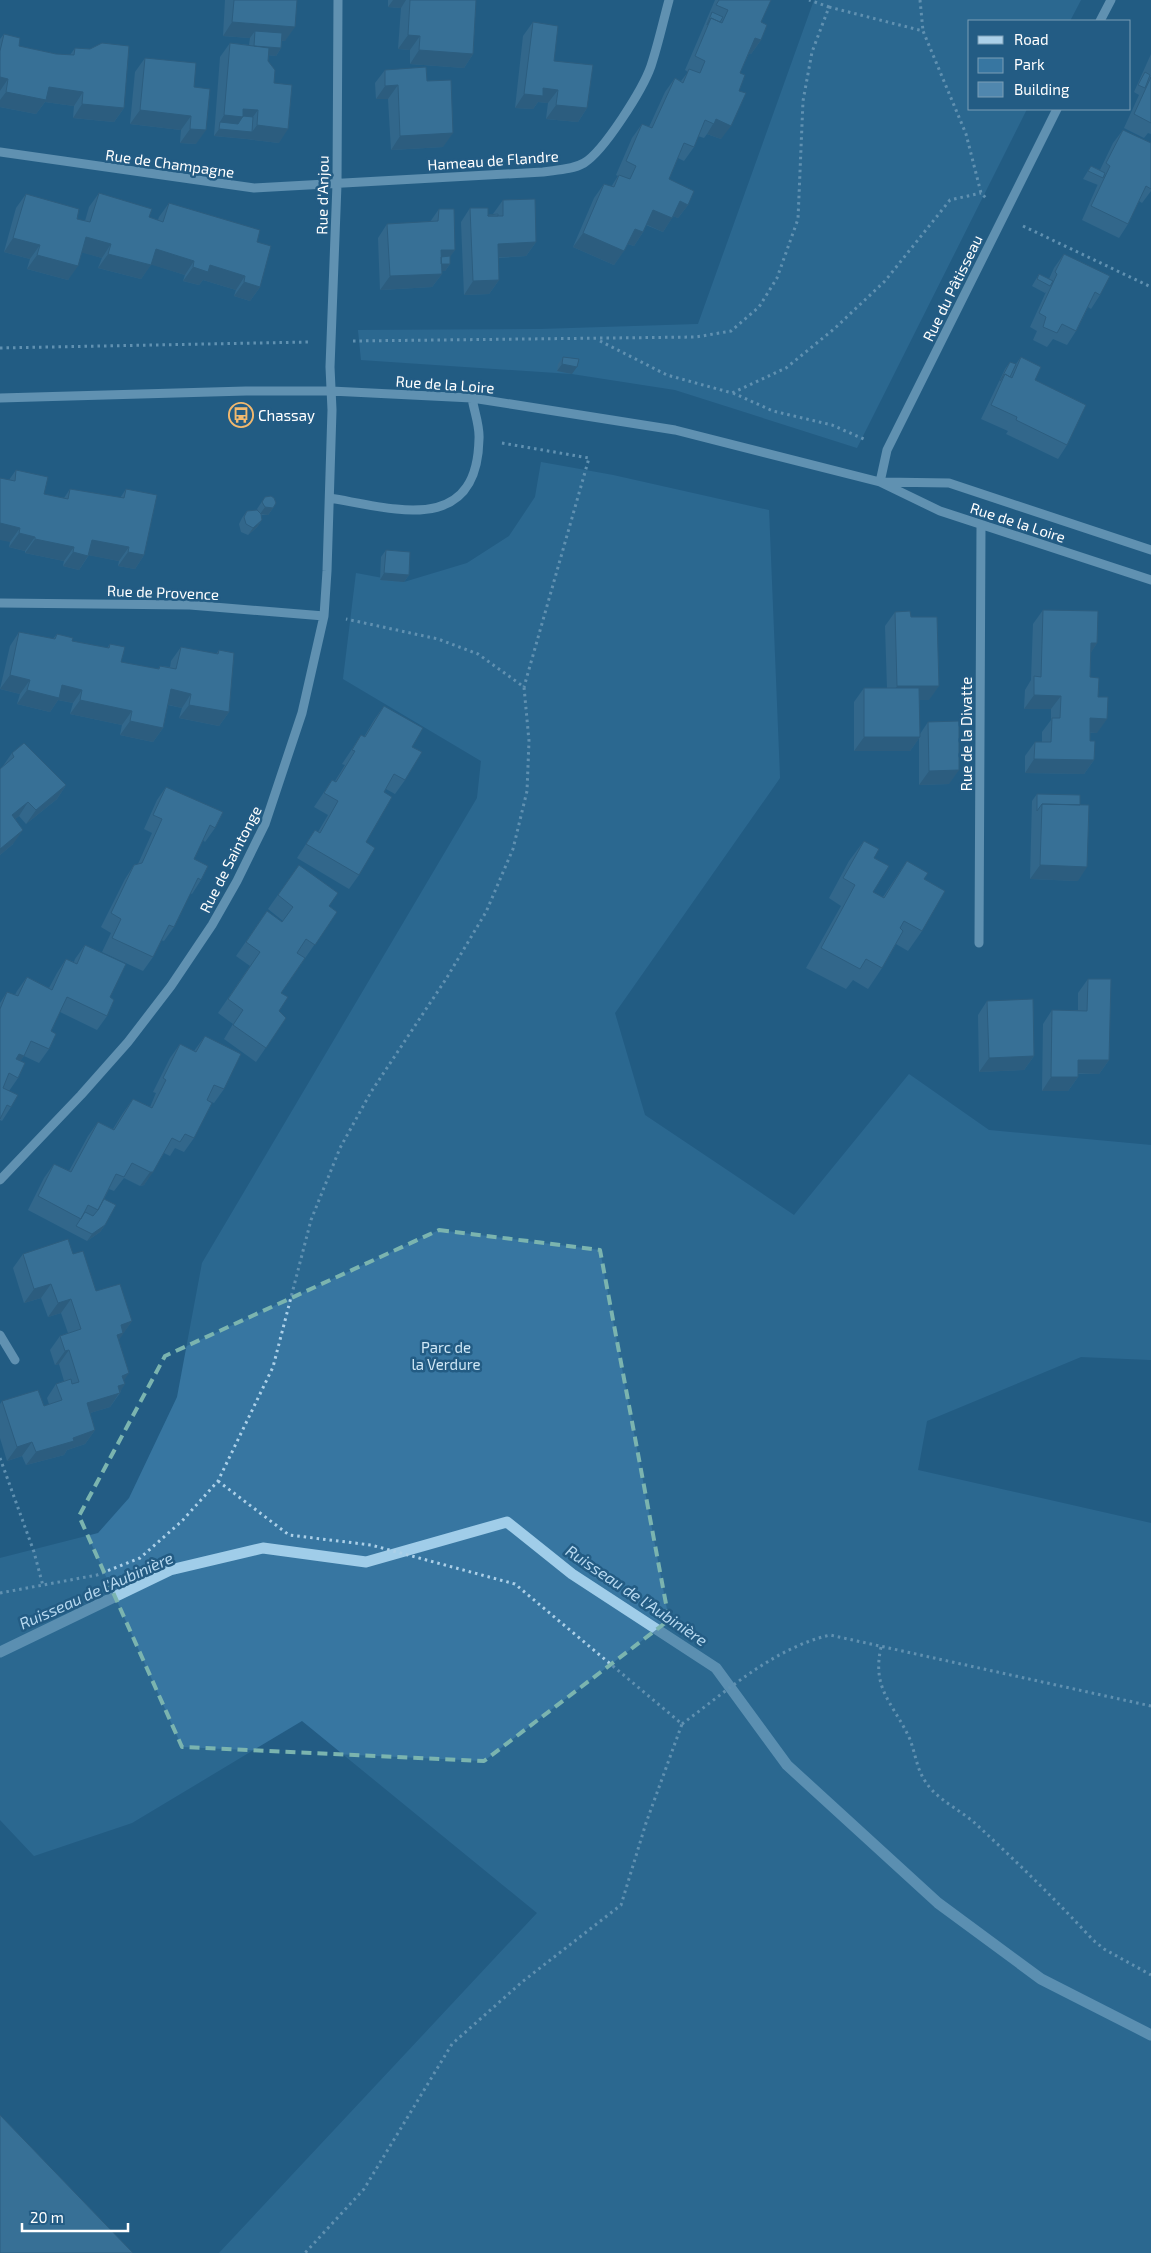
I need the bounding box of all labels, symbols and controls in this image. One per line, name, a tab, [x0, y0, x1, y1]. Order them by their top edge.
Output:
legend	[968, 20, 1131, 110]
text: Road	[1014, 30, 1049, 48]
text: Park	[1014, 55, 1045, 73]
text: Building	[1014, 80, 1070, 98]
street label: Rue de Champagne	[104, 145, 236, 181]
street label: Hameau de Flandre	[427, 146, 559, 174]
street label: Rue d'Anjou	[312, 155, 333, 235]
street label: Rue du Pâtisseau	[918, 232, 986, 344]
street label: Rue de la Loire	[395, 372, 495, 396]
bus stop icon: Chassay	[228, 402, 254, 428]
place label: Chassay	[258, 406, 315, 424]
street label: Rue de la Loire	[968, 498, 1068, 546]
street label: Rue de Provence	[107, 581, 219, 603]
street label: Rue de la Divatte	[957, 677, 975, 791]
street label: Rue de Saintonge	[195, 803, 265, 915]
park label: Parc de la Verdure	[411, 1338, 481, 1373]
water label: Ruisseau de l'Aubinière	[563, 1541, 712, 1650]
water label: Ruisseau de l'Aubinière	[16, 1547, 176, 1633]
scale bar	[22, 2200, 129, 2232]
text: 20 m	[30, 2208, 64, 2226]

